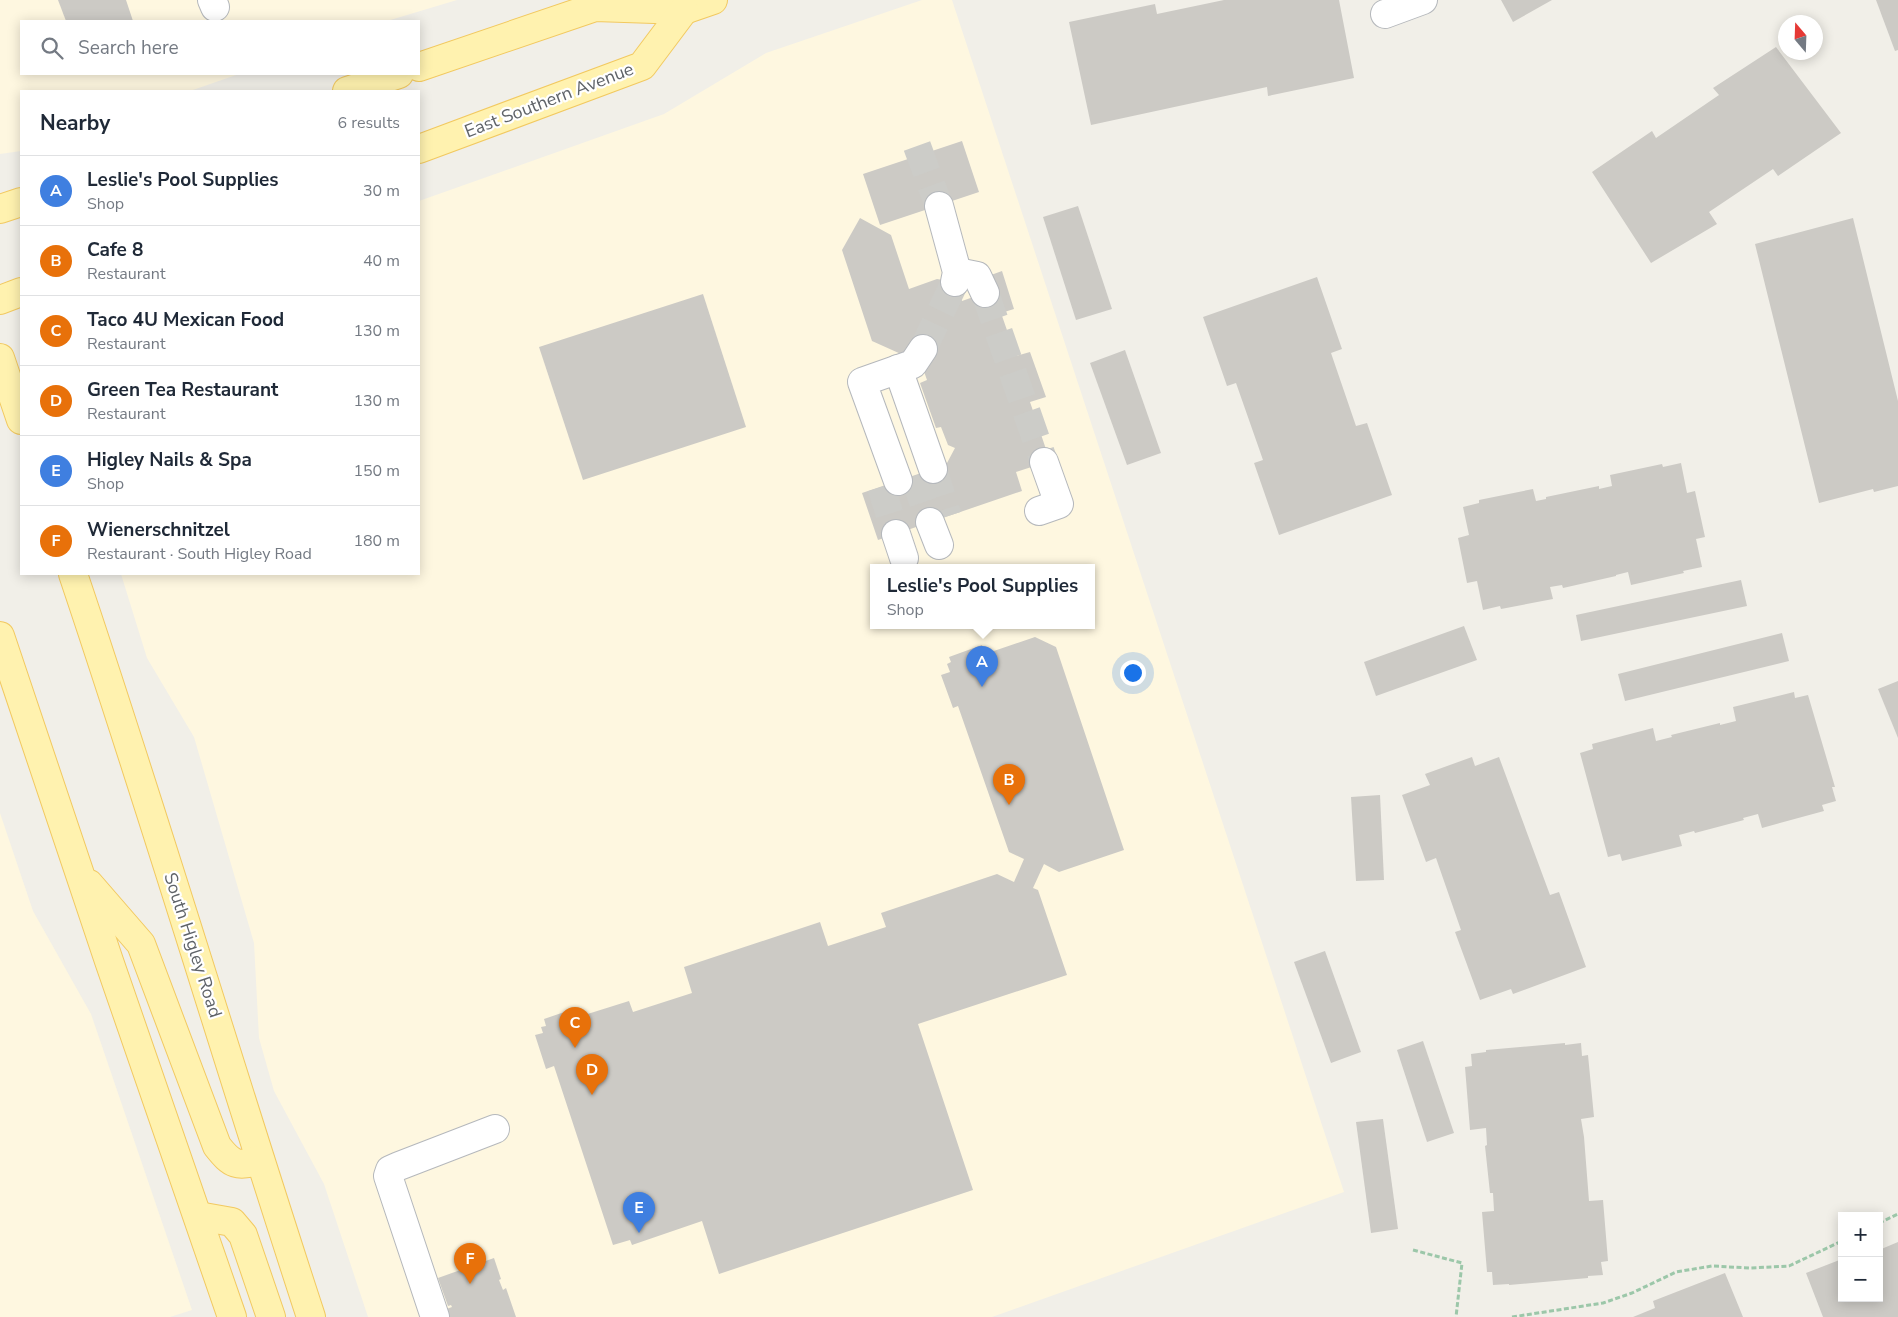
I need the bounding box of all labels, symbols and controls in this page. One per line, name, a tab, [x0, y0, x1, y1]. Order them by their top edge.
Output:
north arrow	[1778, 15, 1823, 60]
search box	[20, 20, 420, 75]
icon: search	[38, 34, 66, 62]
text: Search here	[78, 35, 179, 61]
street label: East Southern Avenue	[461, 57, 637, 143]
text: Nearby	[40, 109, 110, 137]
text: 6 results	[338, 112, 400, 134]
text: Leslie's Pool Supplies	[87, 167, 279, 193]
text: A	[50, 180, 62, 202]
text: 30 m	[363, 180, 400, 202]
text: Shop	[87, 193, 124, 215]
text: Cafe 8	[87, 237, 143, 263]
text: B	[50, 250, 62, 272]
text: 40 m	[363, 250, 400, 272]
text: Restaurant	[87, 263, 166, 285]
text: Taco 4U Mexican Food	[87, 307, 284, 333]
text: C	[51, 320, 61, 342]
text: 130 m	[353, 320, 400, 342]
text: Restaurant	[87, 333, 166, 355]
text: Green Tea Restaurant	[87, 377, 278, 403]
text: D	[50, 390, 62, 412]
text: 130 m	[353, 390, 400, 412]
text: Restaurant	[87, 403, 166, 425]
text: Higley Nails & Spa	[87, 447, 252, 473]
text: E	[51, 460, 61, 482]
text: 150 m	[353, 460, 400, 482]
text: Shop	[87, 473, 124, 495]
text: Wienerschnitzel	[87, 517, 230, 543]
text: F	[52, 530, 61, 552]
text: 180 m	[353, 530, 400, 552]
text: Restaurant · South Higley Road	[87, 543, 312, 565]
popup	[870, 564, 1095, 629]
text: Leslie's Pool Supplies	[887, 573, 1078, 599]
text: Shop	[887, 599, 924, 621]
pin: A	[966, 646, 998, 687]
your location	[1120, 660, 1146, 686]
pin: B	[993, 764, 1025, 805]
street label: South Higley Road	[158, 869, 228, 1021]
pin: C	[559, 1007, 591, 1048]
pin: D	[576, 1054, 608, 1095]
pin: E	[623, 1192, 655, 1233]
map controls	[1838, 1212, 1883, 1302]
button: +	[1838, 1212, 1883, 1257]
pin: F	[454, 1243, 486, 1284]
button: −	[1838, 1257, 1883, 1302]

